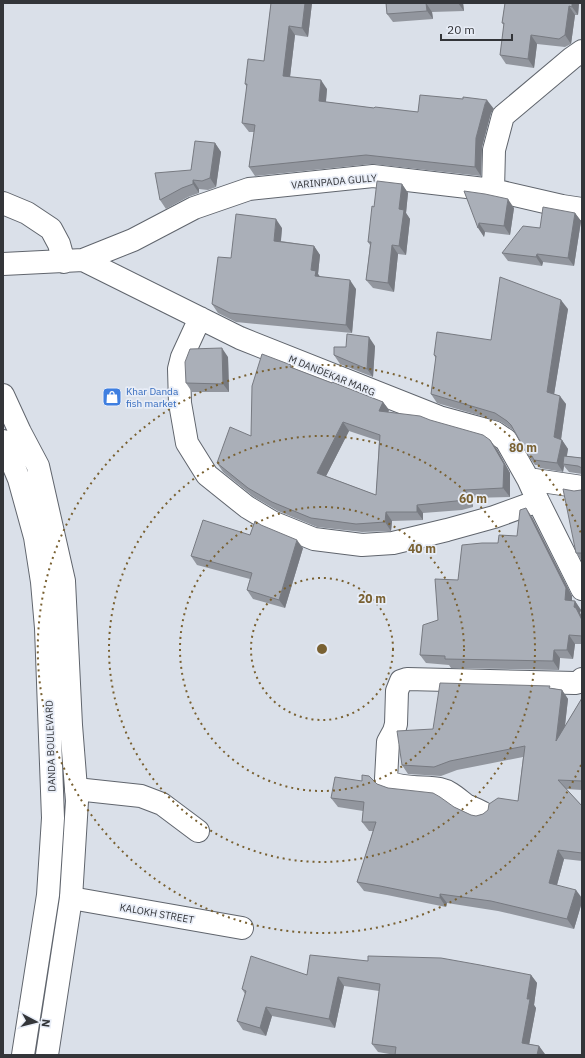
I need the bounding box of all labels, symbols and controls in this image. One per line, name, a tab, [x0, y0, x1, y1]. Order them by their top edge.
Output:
scale bar	[441, 16, 512, 42]
text: 20 m	[447, 22, 475, 37]
street label: VARINPADA GULLY	[291, 171, 377, 192]
street label: M DANDEKAR MARG	[287, 352, 377, 399]
place label: Khar Danda fish market	[126, 385, 179, 410]
shop icon: Khar Danda fish market	[101, 386, 123, 408]
text: 80 m	[509, 440, 537, 455]
text: 60 m	[459, 491, 487, 506]
text: 40 m	[408, 541, 436, 556]
text: 20 m	[358, 591, 386, 606]
centre of rings	[315, 642, 329, 656]
street label: DANDA BOULEVARD	[42, 700, 59, 792]
street label: KALOKH STREET	[119, 901, 195, 926]
north arrow	[16, 1002, 56, 1042]
text: N	[38, 1018, 53, 1028]

